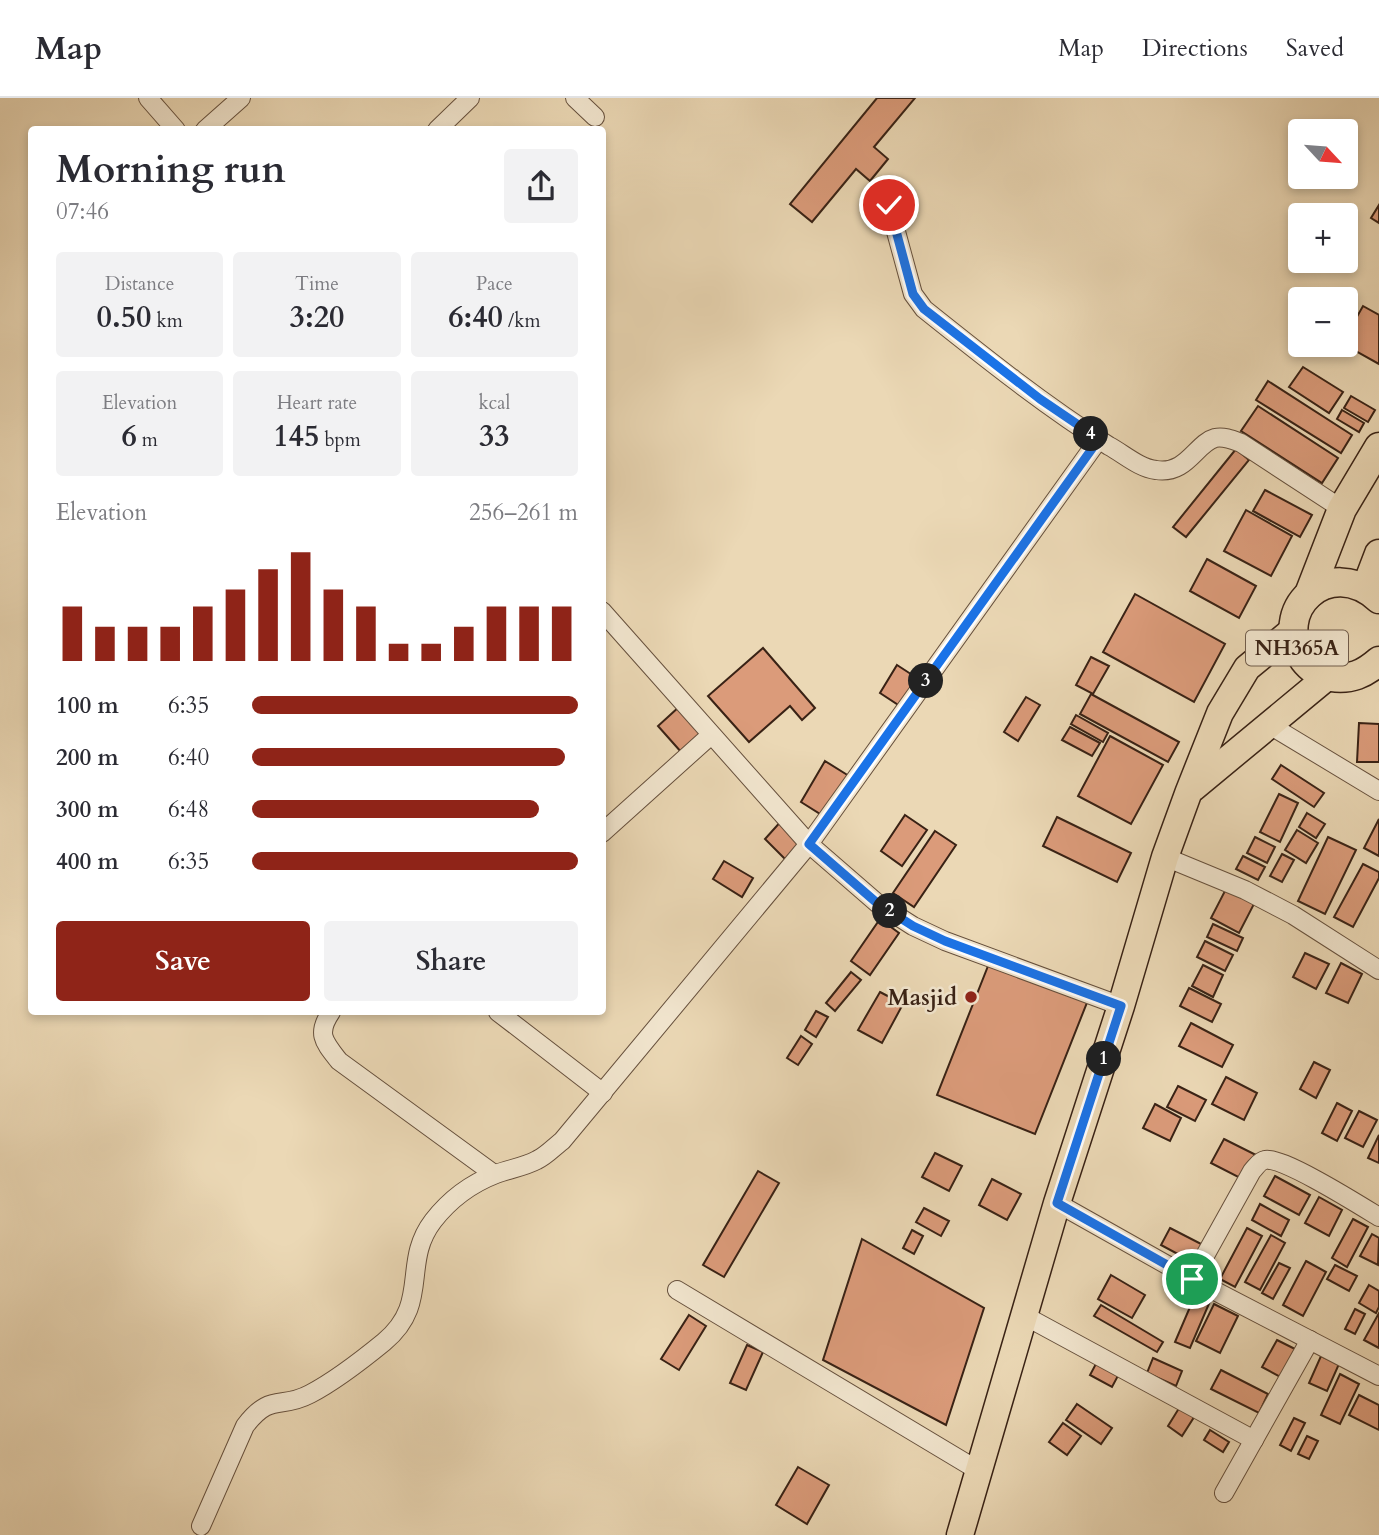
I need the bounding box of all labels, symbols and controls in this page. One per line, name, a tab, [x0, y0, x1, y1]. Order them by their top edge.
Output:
text: Map	[35, 26, 102, 71]
text: Map	[1058, 32, 1104, 65]
text: Directions	[1142, 32, 1248, 65]
text: Saved	[1286, 32, 1344, 65]
north arrow	[1288, 119, 1358, 189]
map controls	[1288, 119, 1358, 357]
text: Morning run	[56, 144, 286, 196]
button: share	[504, 149, 578, 223]
pin	[859, 175, 919, 235]
icon: check	[870, 186, 908, 224]
text: 07:46	[56, 196, 109, 227]
button: +	[1288, 203, 1358, 273]
text: Distance	[105, 271, 174, 297]
text: Time	[295, 271, 339, 297]
text: Pace	[476, 271, 513, 297]
button: −	[1288, 287, 1358, 357]
text: 0.50	[97, 297, 151, 338]
text: 3:20	[290, 297, 344, 338]
text: 6:40	[448, 297, 503, 338]
text: km	[151, 308, 183, 334]
text: /km	[503, 308, 540, 334]
text: Elevation	[102, 390, 177, 416]
text: Heart rate	[277, 390, 357, 416]
text: kcal	[478, 390, 510, 416]
text: 6	[121, 416, 137, 457]
text: 145	[273, 416, 319, 457]
text: 33	[479, 416, 510, 457]
pin: 4	[1074, 416, 1108, 452]
text: 4	[1086, 420, 1095, 446]
text: m	[137, 427, 158, 453]
text: bpm	[319, 427, 361, 453]
text: Elevation	[56, 497, 147, 528]
text: 256–261 m	[469, 497, 578, 528]
road number: NH365A	[1246, 630, 1348, 666]
pin: 3	[908, 664, 944, 698]
text: 3	[921, 667, 930, 693]
text: 100 m	[56, 690, 119, 721]
text: 6:35	[168, 690, 209, 721]
text: 200 m	[56, 742, 119, 773]
text: 6:40	[168, 742, 209, 773]
text: 300 m	[56, 794, 119, 825]
text: 6:48	[168, 794, 209, 825]
text: 400 m	[56, 846, 119, 877]
text: 6:35	[168, 846, 209, 877]
pin: 2	[872, 894, 908, 928]
text: 2	[885, 897, 894, 923]
button: Save	[56, 921, 310, 1001]
button: Share	[324, 921, 578, 1001]
place label: Masjid	[887, 982, 957, 1013]
marker: Masjid	[963, 989, 979, 1005]
pin: 1	[1086, 1042, 1122, 1076]
text: 1	[1099, 1045, 1108, 1071]
pin	[1162, 1249, 1222, 1309]
icon: arrive	[1173, 1260, 1211, 1298]

